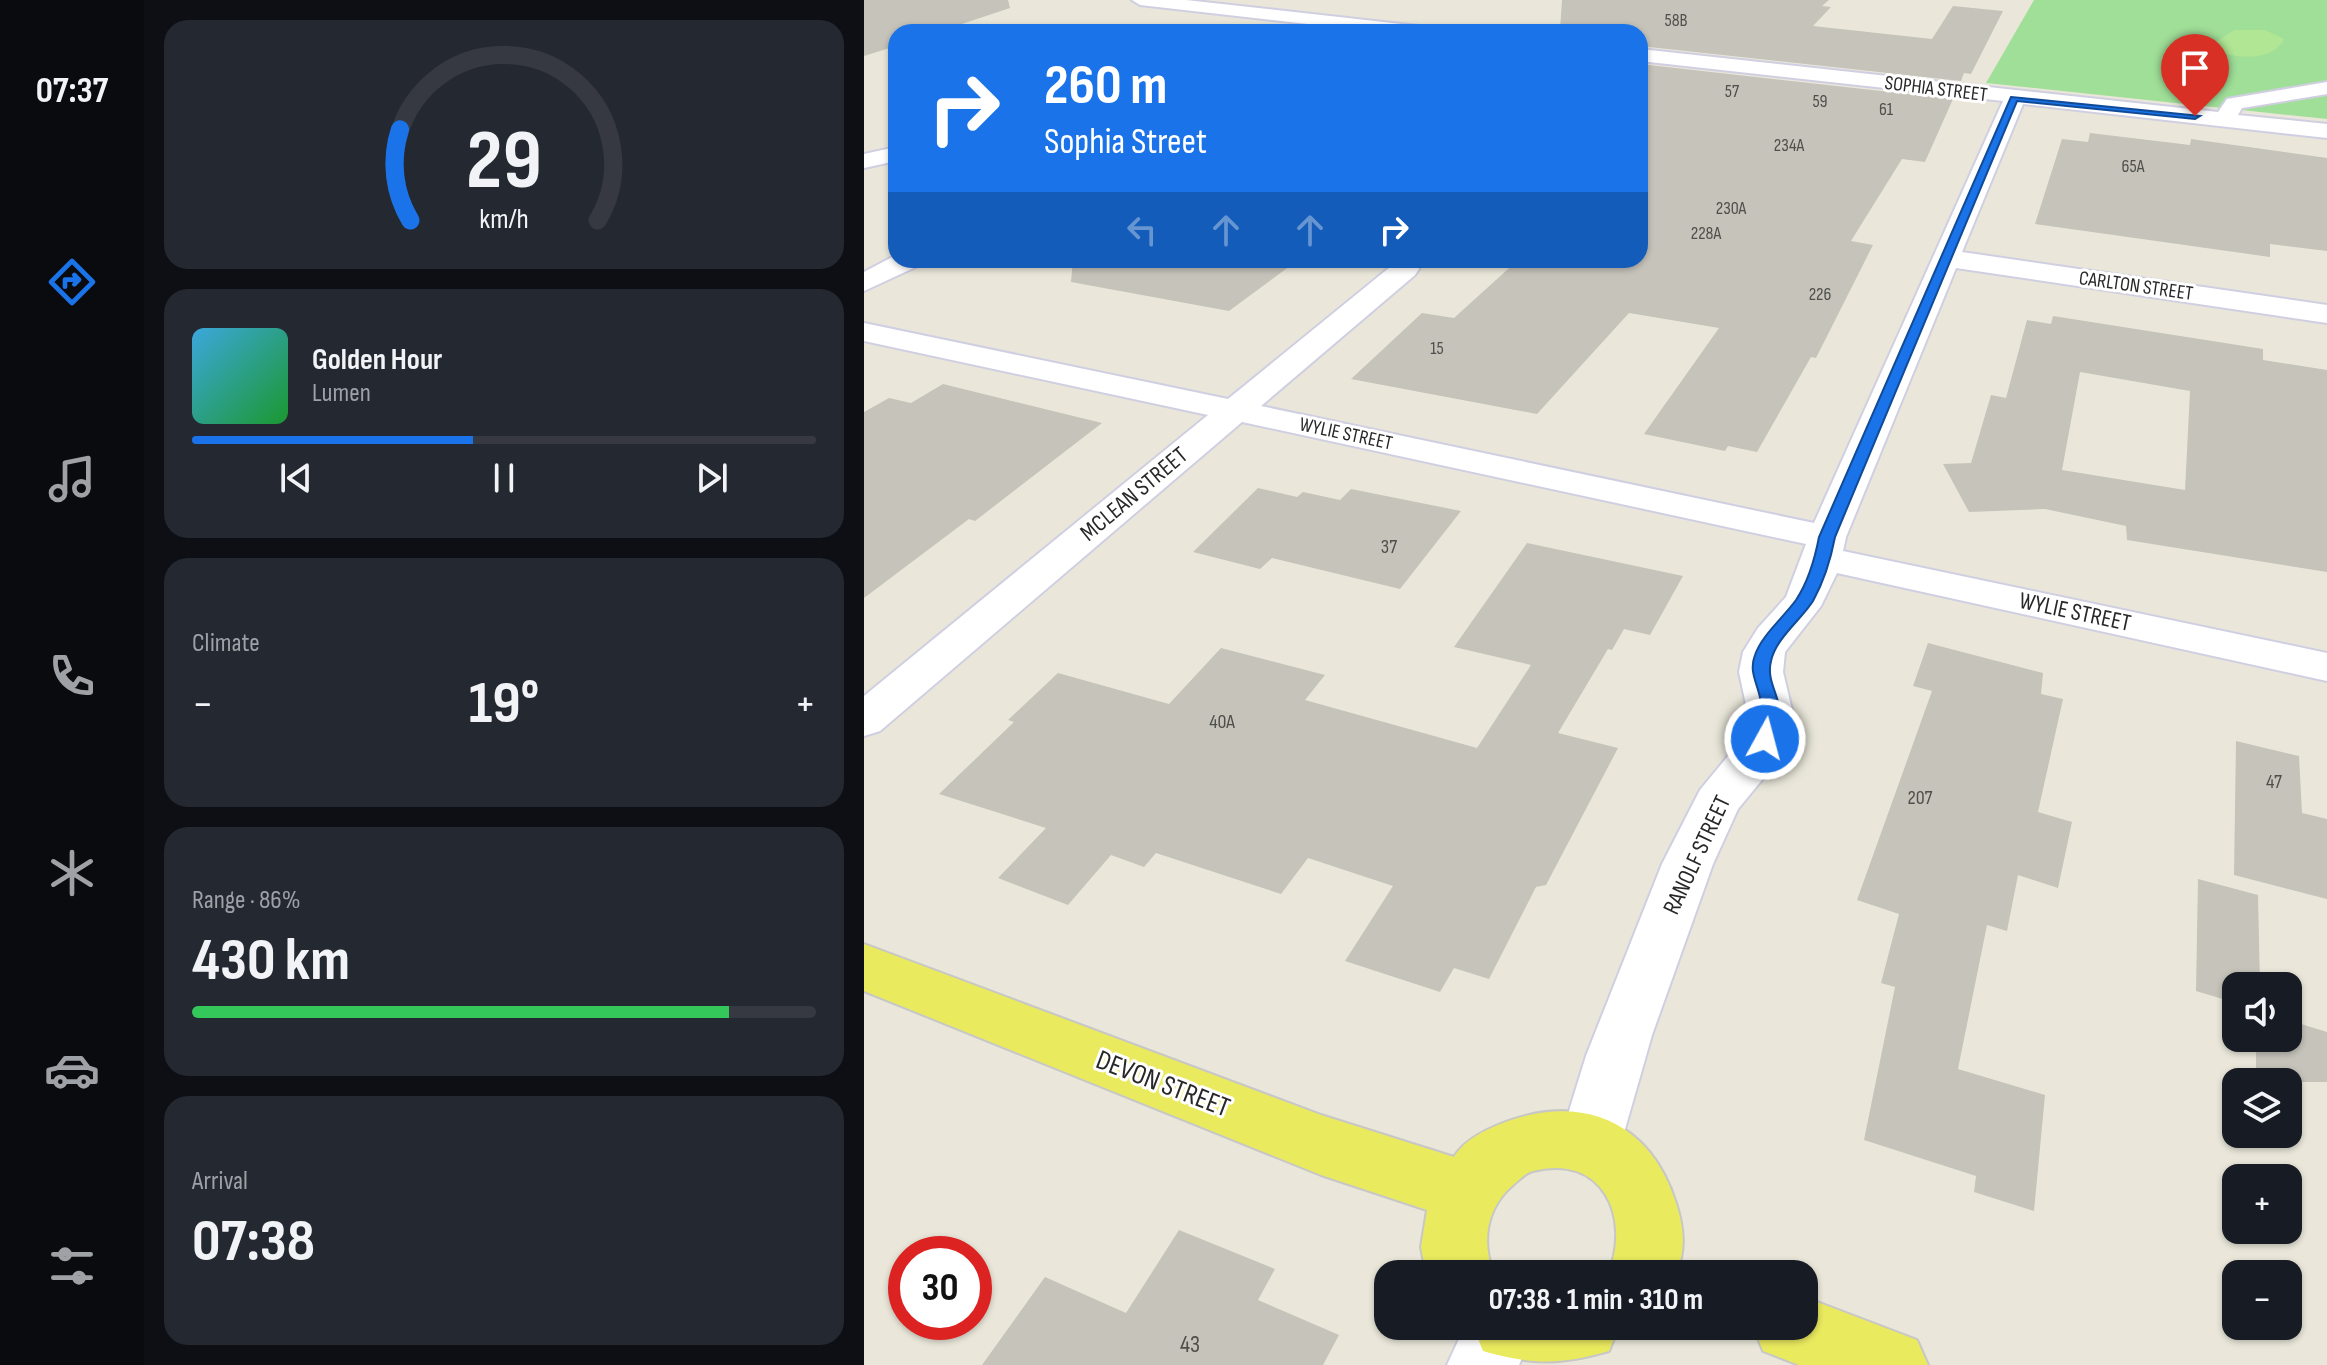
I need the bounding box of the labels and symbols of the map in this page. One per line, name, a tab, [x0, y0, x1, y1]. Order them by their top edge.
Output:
house number: 58B	[1664, 10, 1688, 31]
pin	[2161, 34, 2229, 116]
street label: SOPHIA STREET	[1883, 71, 1989, 107]
house number: 57	[1725, 81, 1740, 102]
house number: 59	[1812, 91, 1828, 112]
house number: 61	[1879, 99, 1894, 120]
house number: 234A	[1774, 135, 1804, 156]
house number: 65A	[2122, 156, 2145, 177]
house number: 230A	[1716, 198, 1747, 219]
house number: 228A	[1691, 223, 1722, 244]
street label: CARLTON STREET	[2077, 266, 2195, 306]
house number: 226	[1809, 284, 1831, 305]
house number: 15	[1430, 338, 1444, 359]
street label: WYLIE STREET	[1297, 412, 1395, 456]
street label: MCLEAN STREET	[1074, 441, 1194, 547]
house number: 37	[1381, 535, 1397, 559]
street label: WYLIE STREET	[2016, 586, 2134, 638]
position arrow	[1723, 697, 1807, 781]
house number: 40A	[1209, 710, 1235, 734]
house number: 47	[2266, 770, 2282, 794]
house number: 207	[1907, 786, 1933, 810]
street label: RANOLF STREET	[1657, 791, 1737, 919]
street label: DEVON STREET	[1091, 1043, 1235, 1125]
speed limit sign: 30	[888, 1236, 992, 1340]
house number: 43	[1180, 1330, 1200, 1359]

